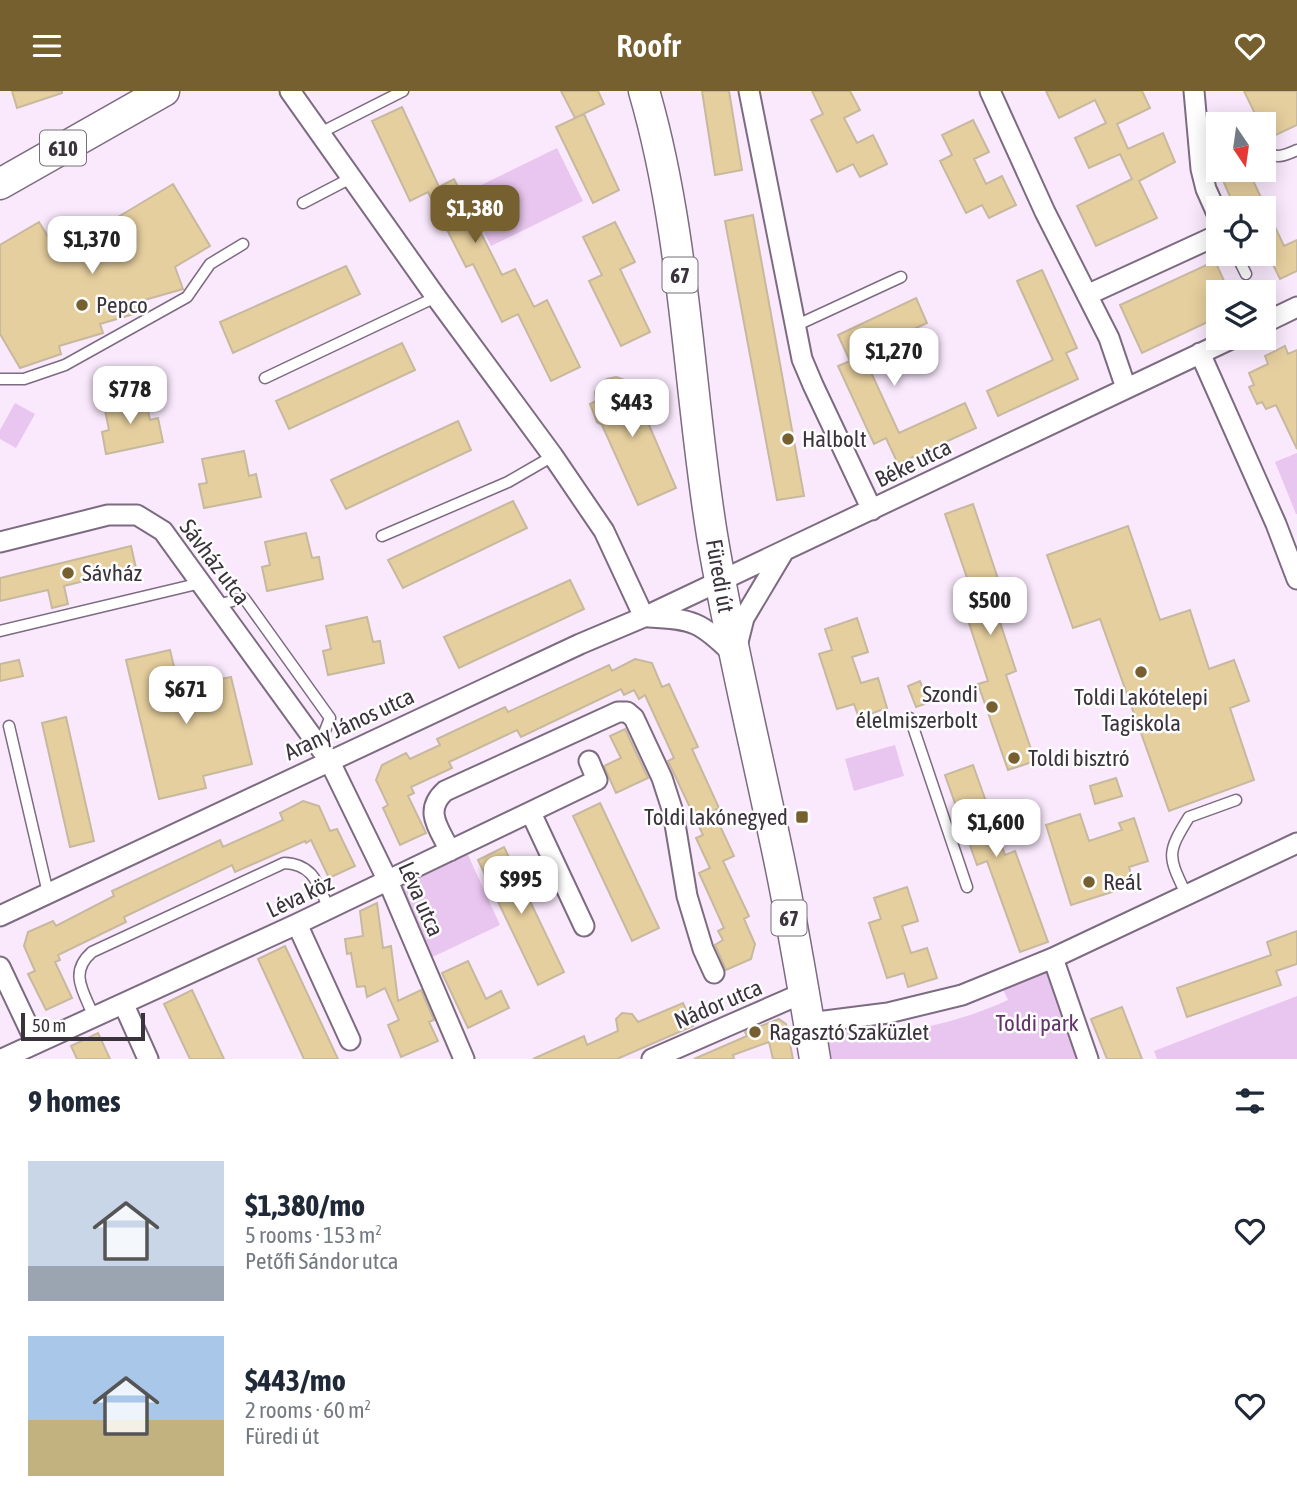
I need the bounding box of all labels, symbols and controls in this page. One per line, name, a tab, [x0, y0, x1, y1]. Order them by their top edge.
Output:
icon: menu	[28, 27, 66, 65]
text: Roofr	[616, 27, 681, 64]
icon: heart	[1231, 27, 1269, 65]
north arrow	[1206, 112, 1276, 182]
map controls	[1206, 112, 1276, 350]
road number: 610	[40, 131, 86, 165]
pin: $1,380	[418, 185, 532, 245]
text: $1,380	[447, 195, 504, 221]
button: locate	[1206, 196, 1276, 266]
pin: $1,370	[35, 216, 149, 276]
text: $1,370	[64, 226, 121, 252]
road number: 67	[662, 257, 698, 293]
button: layers	[1206, 280, 1276, 350]
place label: Pepco	[96, 292, 148, 318]
marker: Pepco	[74, 297, 90, 313]
pin: $1,270	[837, 329, 951, 388]
text: $1,270	[866, 338, 923, 364]
pin: $778	[89, 367, 171, 426]
text: $778	[109, 376, 151, 402]
pin: $443	[591, 379, 673, 439]
text: $443	[611, 389, 653, 415]
place label: Halbolt	[802, 426, 867, 452]
marker: Halbolt	[780, 431, 796, 447]
street label: Béke utca	[871, 433, 955, 493]
street label: Sávház utca	[175, 514, 255, 610]
street label: Füredi út	[701, 537, 739, 615]
place label: Sávház	[82, 560, 142, 586]
marker: Sávház	[60, 565, 76, 581]
pin: $500	[949, 577, 1031, 637]
text: $500	[969, 587, 1011, 613]
marker: Toldi Lakótelepi Tagiskola	[1133, 664, 1149, 680]
pin: $671	[145, 667, 227, 726]
text: $671	[165, 676, 207, 702]
place label: Szondi élelmiszerbolt	[855, 681, 978, 733]
street label: Arany János utca	[280, 683, 418, 765]
place label: Toldi Lakótelepi Tagiskola	[1074, 684, 1208, 736]
marker: Szondi élelmiszerbolt	[984, 699, 1000, 715]
place label: Toldi bisztró	[1028, 745, 1130, 771]
marker: Toldi bisztró	[1006, 750, 1022, 766]
pin: $1,600	[939, 799, 1053, 859]
place label: Toldi lakónegyed	[644, 804, 788, 830]
marker: Toldi lakónegyed	[794, 809, 810, 825]
text: $1,600	[968, 809, 1025, 835]
pin: $995	[480, 857, 562, 916]
street label: Léva utca	[393, 858, 449, 940]
text: $995	[500, 866, 542, 892]
street label: Léva köz	[262, 869, 338, 923]
place label: Reál	[1103, 869, 1142, 895]
marker: Reál	[1081, 874, 1097, 890]
road number: 67	[772, 901, 806, 935]
street label: Nádor utca	[670, 974, 766, 1034]
scale bar	[21, 1010, 145, 1042]
park label: Toldi park	[995, 1010, 1079, 1036]
text: 50 m	[32, 1014, 66, 1036]
place label: Ragasztó Szaküzlet	[769, 1019, 929, 1045]
marker: Ragasztó Szaküzlet	[747, 1024, 763, 1040]
icon: filters	[1231, 1082, 1269, 1120]
text: 9 homes	[28, 1084, 121, 1118]
text: $1,380/mo	[245, 1188, 365, 1222]
icon: home	[84, 1189, 168, 1273]
icon: heart	[1231, 1212, 1269, 1250]
text: 5 rooms · 153 m²	[245, 1222, 382, 1248]
text: Petőfi Sándor utca	[245, 1248, 398, 1274]
text: $443/mo	[245, 1363, 346, 1397]
icon: home	[84, 1364, 168, 1448]
icon: heart	[1231, 1387, 1269, 1425]
text: 2 rooms · 60 m²	[245, 1397, 371, 1423]
text: Füredi út	[245, 1423, 319, 1449]

